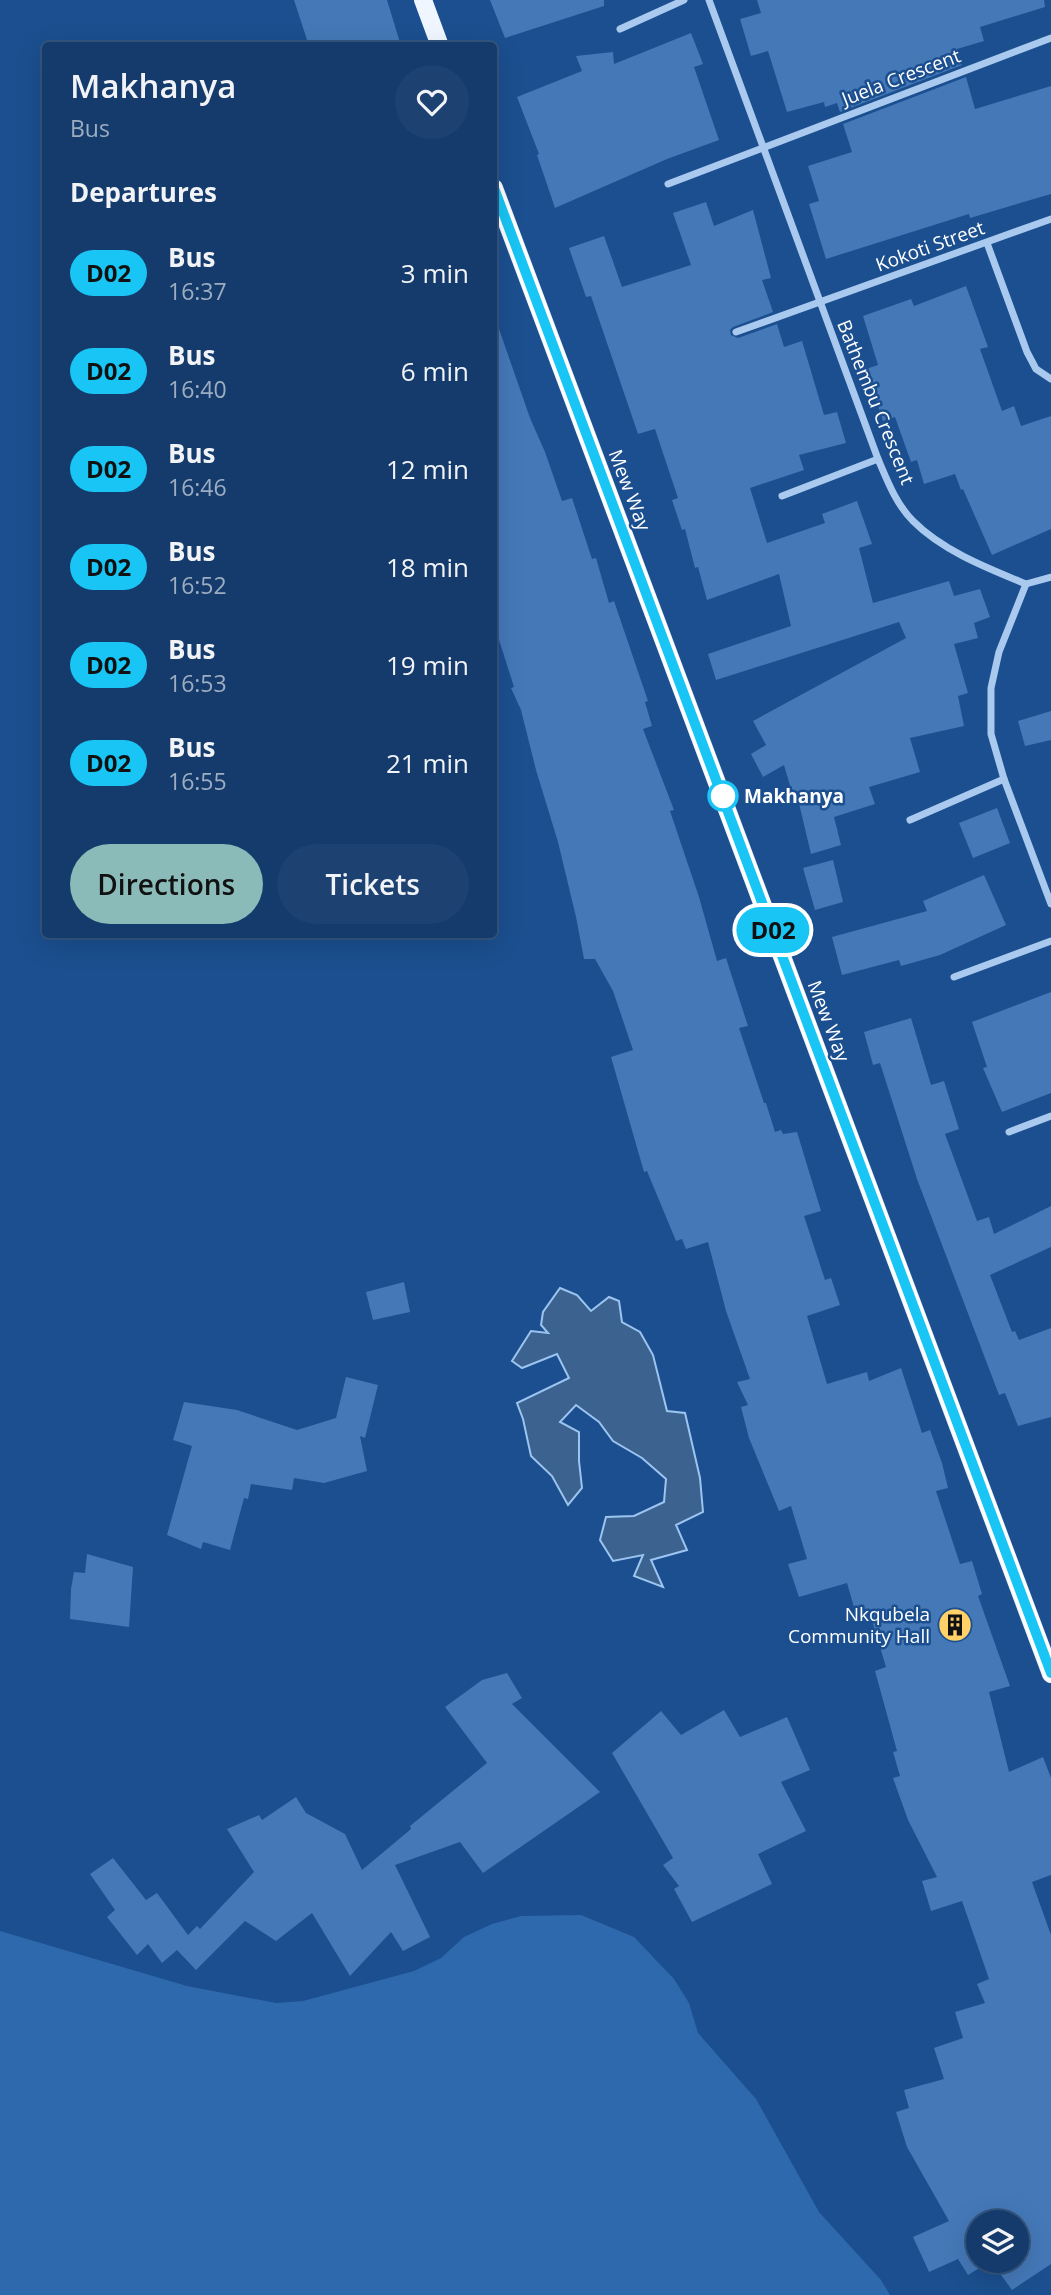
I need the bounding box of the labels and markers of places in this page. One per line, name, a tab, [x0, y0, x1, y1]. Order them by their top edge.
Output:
marker: Makhanya	[708, 781, 738, 811]
place label: Makhanya	[744, 783, 844, 809]
place label: Nkqubela Community Hall	[788, 1601, 930, 1649]
building icon: Nkqubela Community Hall	[936, 1606, 974, 1644]

